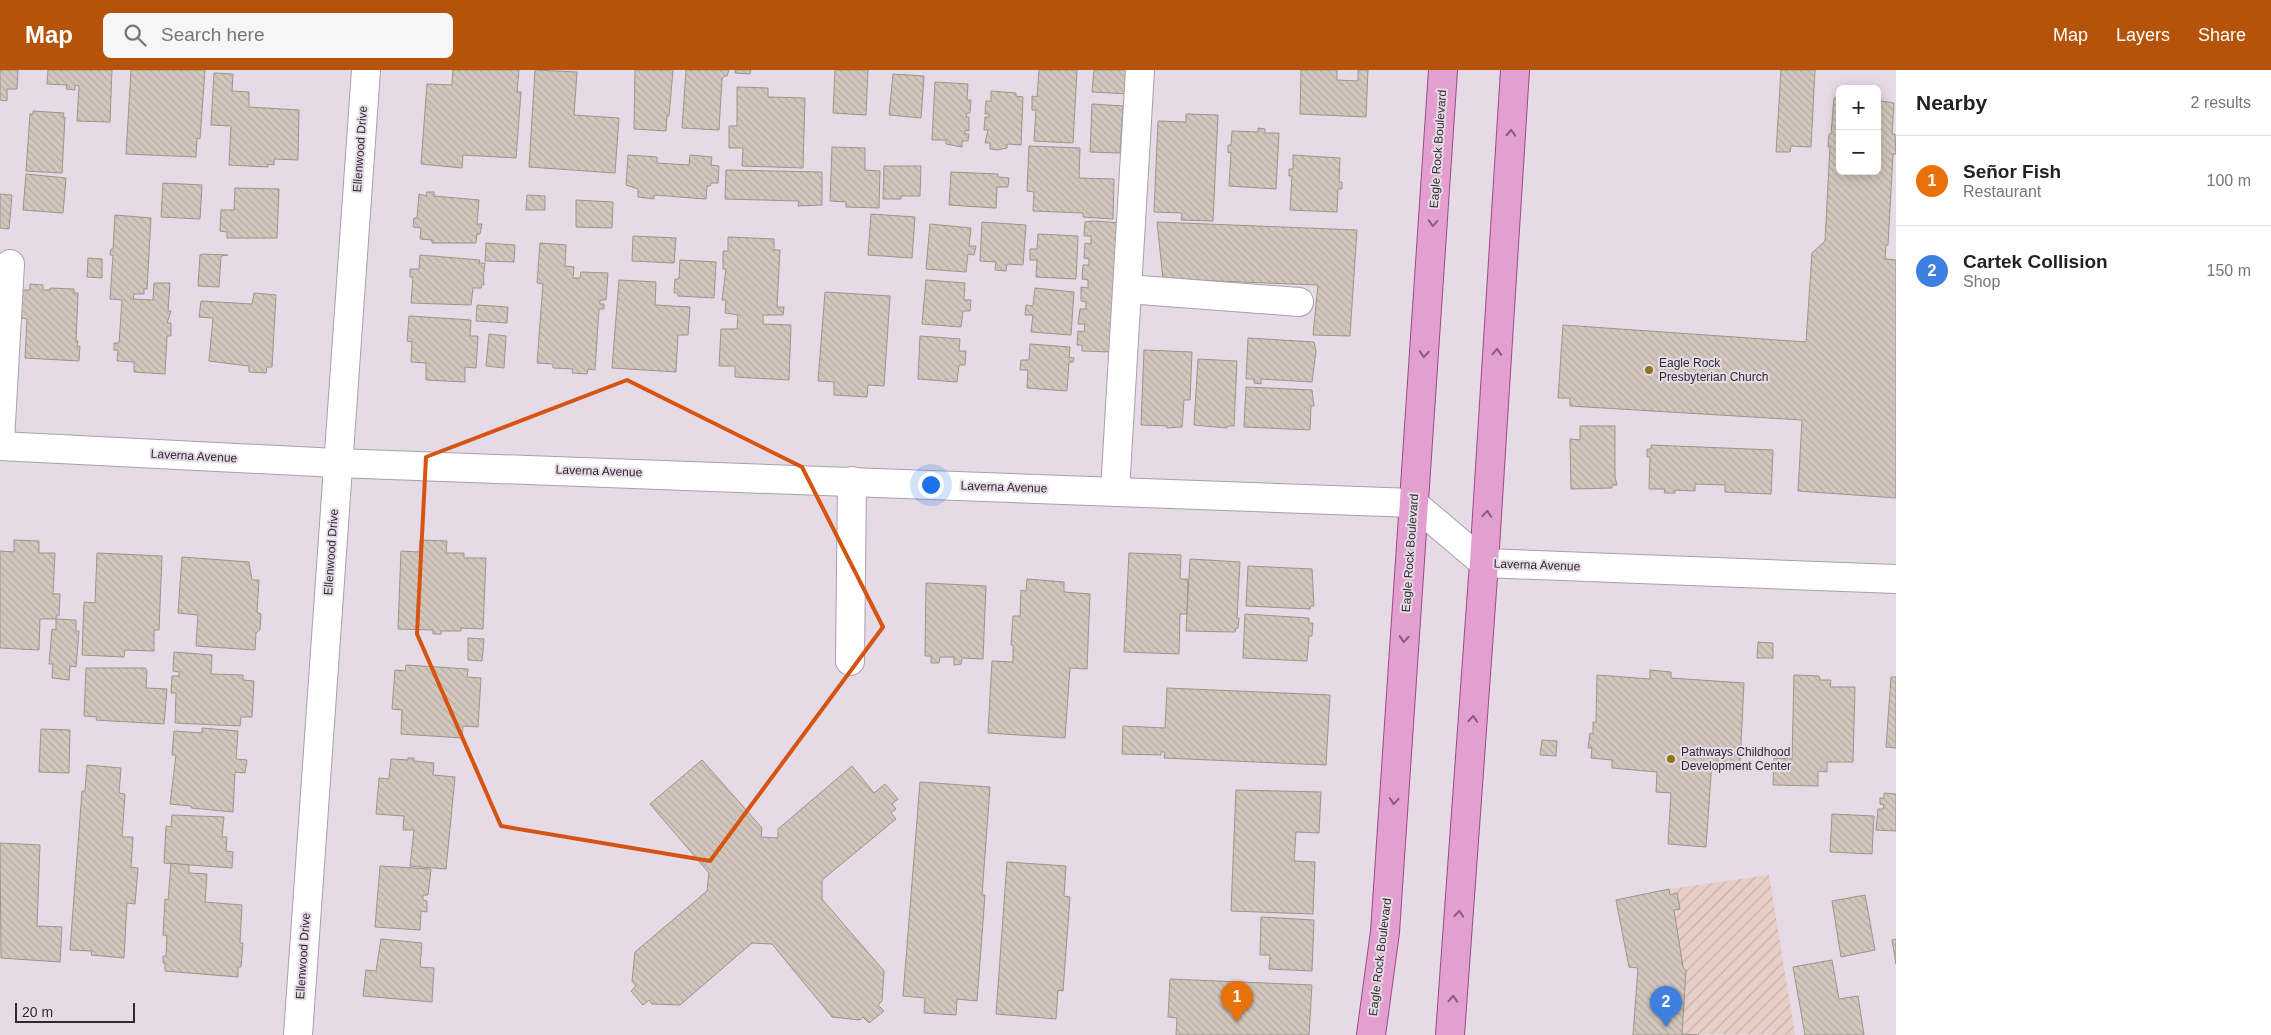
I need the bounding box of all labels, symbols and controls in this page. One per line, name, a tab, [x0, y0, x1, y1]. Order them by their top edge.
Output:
search box	[103, 13, 453, 58]
text: Map	[25, 21, 73, 48]
icon: search	[121, 21, 149, 49]
text: Search here	[161, 24, 265, 45]
text: Map	[2053, 25, 2088, 45]
text: Layers	[2116, 25, 2170, 45]
text: Share	[2198, 25, 2246, 45]
map controls	[1836, 85, 1881, 175]
button: +	[1836, 85, 1881, 130]
street label: Eagle Rock Boulevard	[1427, 89, 1449, 209]
text: Nearby	[1916, 91, 1987, 114]
text: 2 results	[2191, 94, 2251, 111]
street label: Ellenwood Drive	[350, 105, 370, 193]
one-way arrow	[1505, 129, 1516, 137]
button: −	[1836, 130, 1881, 175]
text: Señor Fish	[1963, 161, 2061, 182]
text: 1	[1928, 172, 1936, 189]
text: 100 m	[2207, 172, 2251, 189]
text: Restaurant	[1963, 183, 2041, 200]
one-way arrow	[1427, 220, 1438, 228]
text: Cartek Collision	[1963, 251, 2108, 272]
text: 2	[1928, 262, 1936, 279]
text: 150 m	[2207, 262, 2251, 279]
text: Shop	[1963, 273, 2000, 290]
one-way arrow	[1491, 348, 1502, 356]
one-way arrow	[1418, 350, 1429, 358]
place label: Eagle Rock Presbyterian Church	[1659, 356, 1768, 384]
marker: Eagle Rock Presbyterian Church	[1643, 364, 1655, 376]
street label: Laverna Avenue	[150, 447, 238, 465]
street label: Laverna Avenue	[556, 462, 643, 480]
your location	[918, 472, 944, 498]
street label: Laverna Avenue	[961, 478, 1048, 496]
street label: Eagle Rock Boulevard	[1399, 493, 1421, 613]
street label: Ellenwood Drive	[321, 508, 341, 596]
one-way arrow	[1481, 510, 1492, 518]
street label: Laverna Avenue	[1494, 556, 1581, 574]
one-way arrow	[1399, 636, 1410, 644]
one-way arrow	[1467, 715, 1478, 723]
place label: Pathways Childhood Development Center	[1681, 745, 1791, 773]
marker: Pathways Childhood Development Center	[1665, 753, 1677, 765]
one-way arrow	[1388, 798, 1399, 806]
street label: Eagle Rock Boulevard	[1366, 897, 1394, 1017]
one-way arrow	[1453, 910, 1464, 918]
street label: Ellenwood Drive	[293, 912, 313, 1000]
pin: 1	[1221, 981, 1253, 1022]
pin: 2	[1650, 986, 1682, 1027]
one-way arrow	[1447, 995, 1458, 1003]
scale bar	[15, 1000, 135, 1023]
text: 20 m	[22, 1004, 53, 1020]

